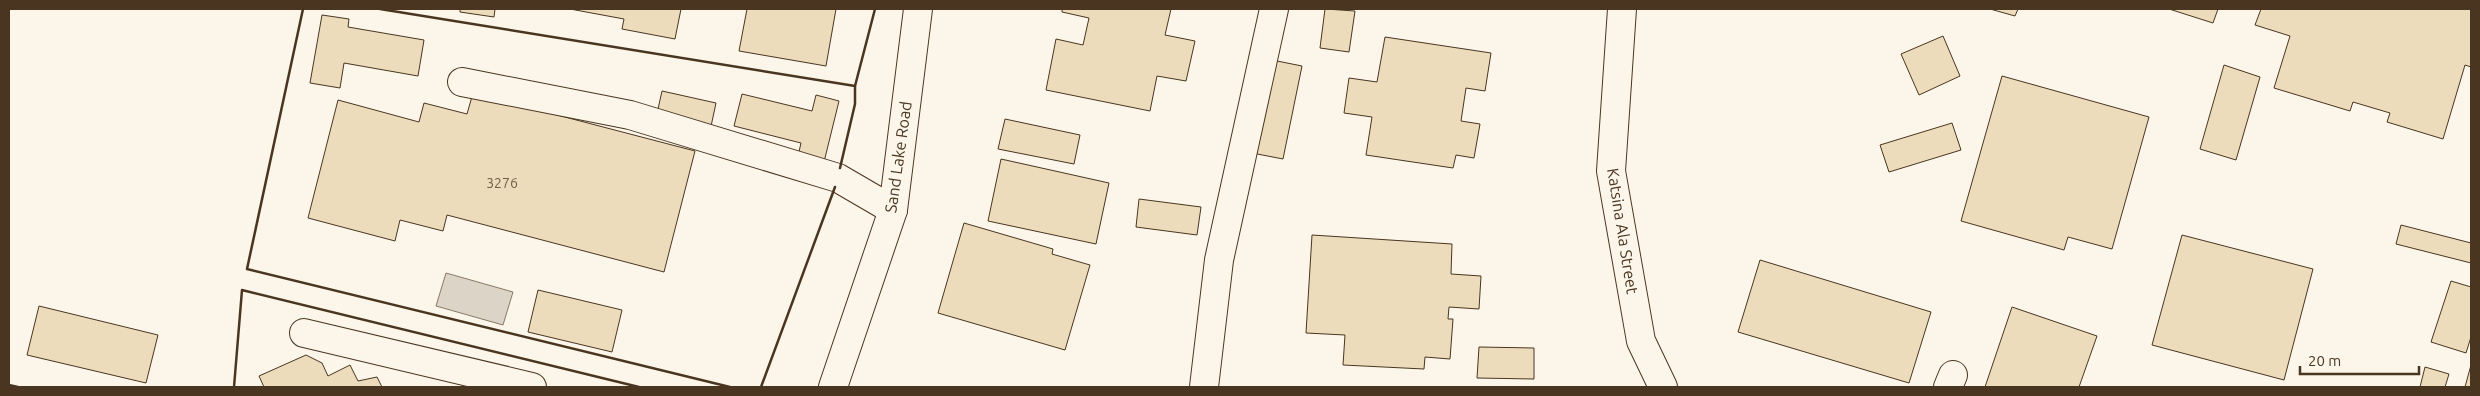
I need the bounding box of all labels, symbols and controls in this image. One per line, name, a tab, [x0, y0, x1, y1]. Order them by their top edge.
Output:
street label: Sand Lake Road	[881, 100, 915, 214]
street label: Katsina Ala Street	[1604, 167, 1642, 296]
house number: 3276	[486, 175, 518, 191]
scale bar	[2300, 344, 2419, 376]
text: 20 m	[2308, 352, 2341, 369]

